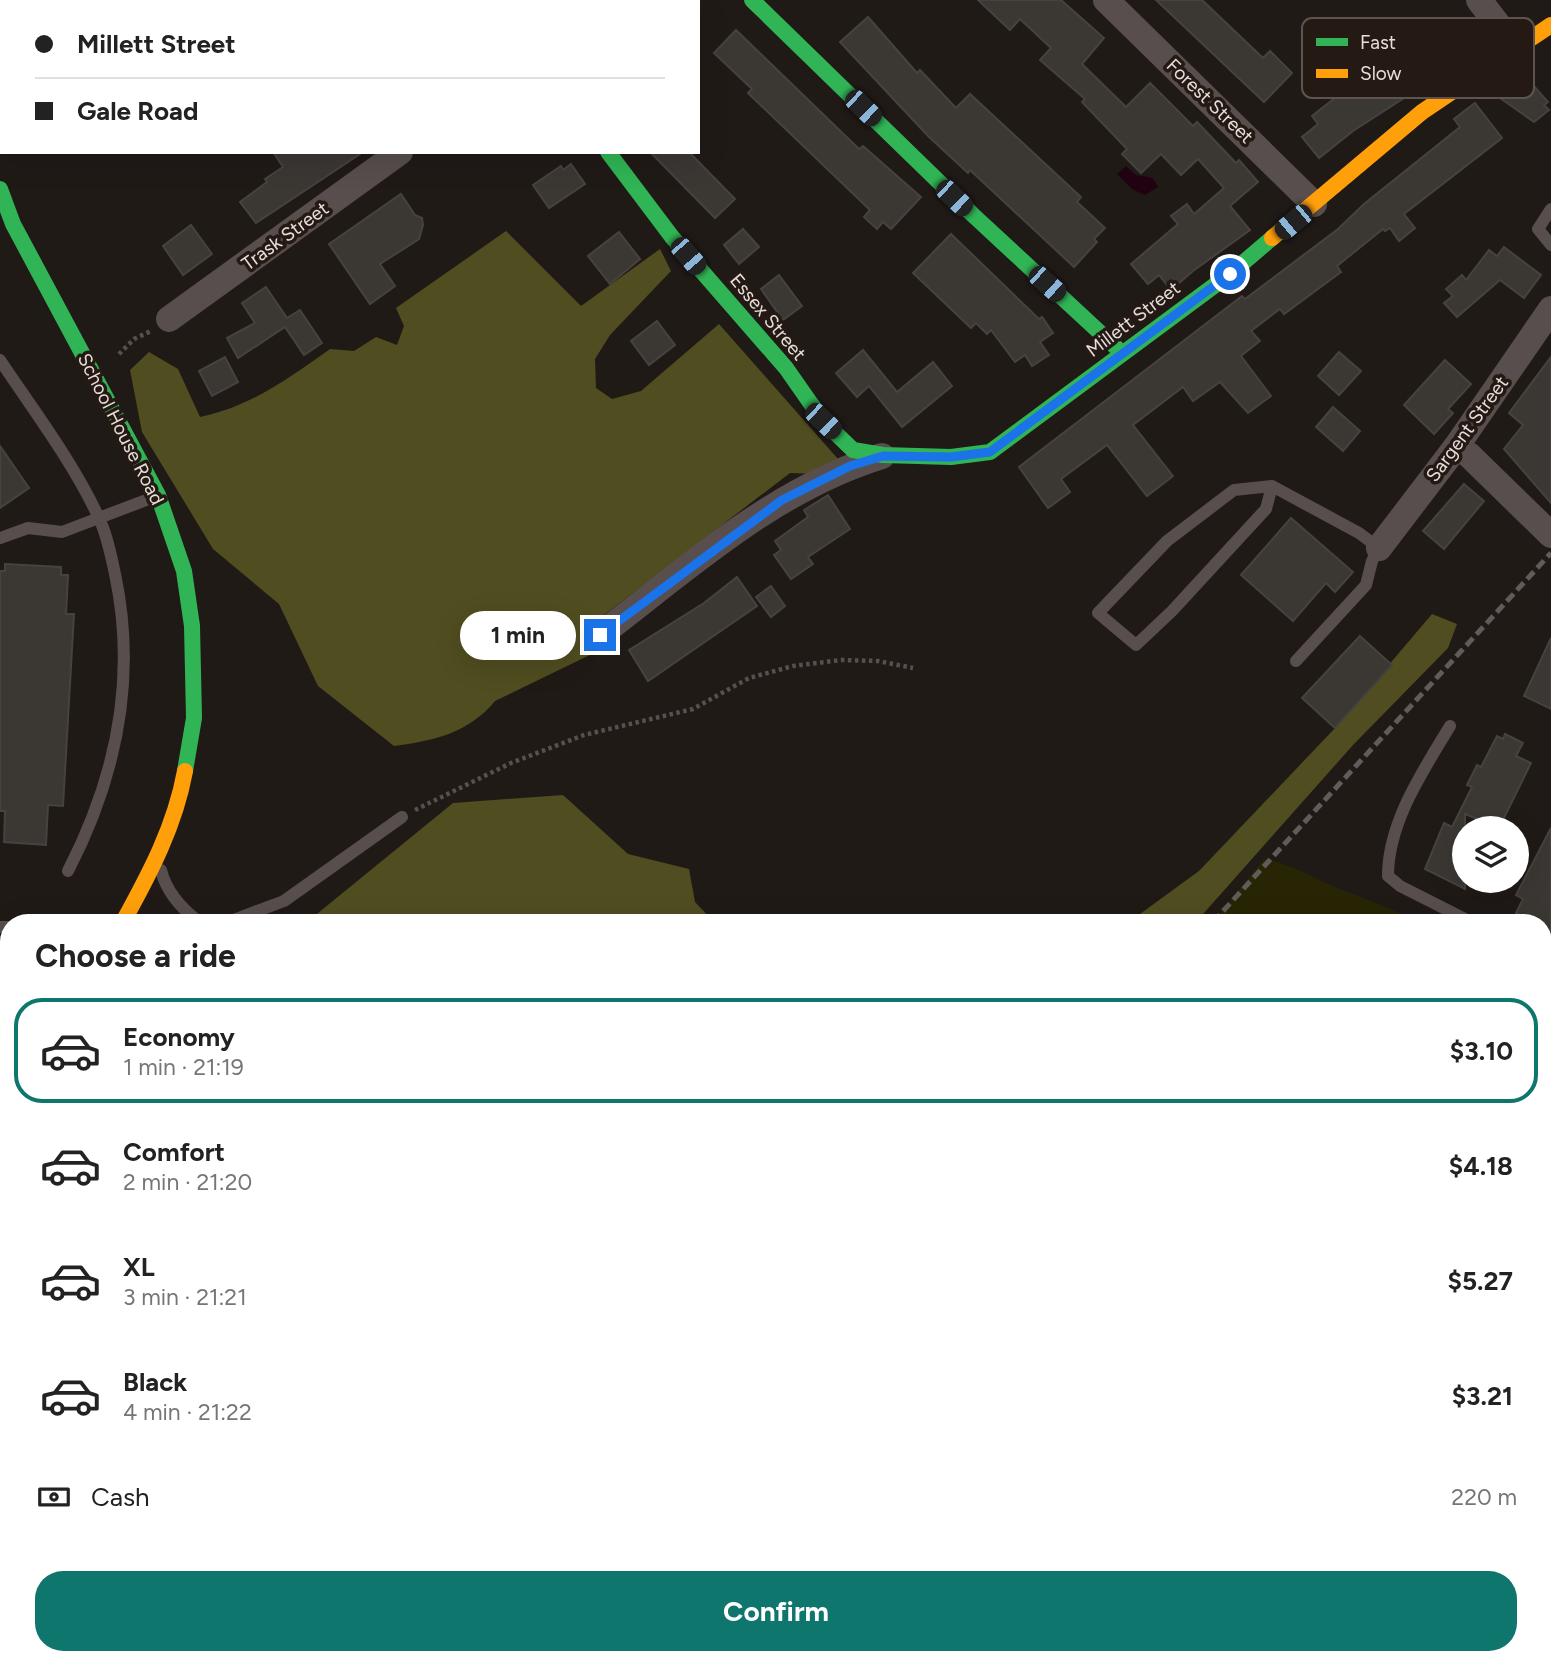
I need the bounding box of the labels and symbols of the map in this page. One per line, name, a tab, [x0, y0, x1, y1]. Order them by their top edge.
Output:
legend	[1302, 18, 1534, 98]
text: Fast	[1360, 31, 1396, 54]
street label: Forest Street	[1162, 54, 1258, 148]
text: Slow	[1360, 62, 1402, 85]
car	[841, 86, 886, 130]
car	[932, 176, 977, 220]
street label: Trask Street	[237, 197, 333, 275]
car	[1271, 200, 1316, 244]
car	[667, 233, 710, 279]
route start	[1214, 258, 1246, 290]
car	[1025, 262, 1070, 306]
street label: Essex Street	[725, 269, 811, 365]
street label: Millett Street	[1082, 276, 1184, 362]
street label: School House Road	[73, 349, 169, 509]
street label: Sargent Street	[1421, 372, 1513, 486]
car	[801, 399, 846, 443]
callout: 1 min	[460, 610, 576, 660]
route end	[584, 619, 616, 651]

